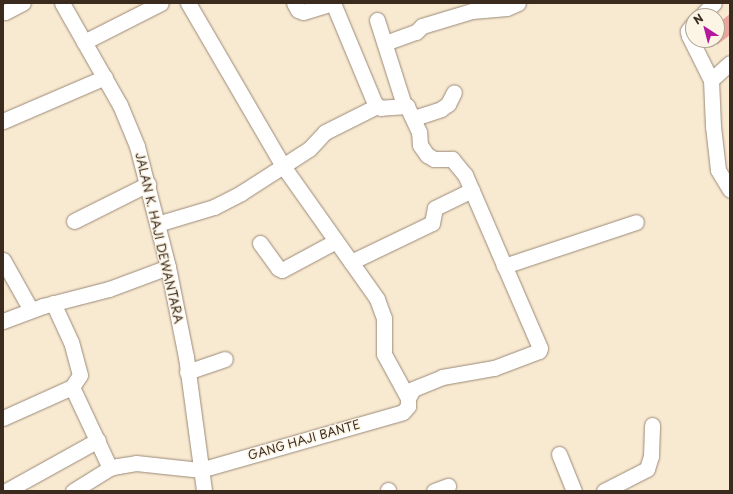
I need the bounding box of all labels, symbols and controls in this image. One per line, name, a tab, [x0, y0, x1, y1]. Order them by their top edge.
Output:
north arrow	[685, 8, 725, 48]
text: N	[690, 9, 707, 28]
street label: JALAN K. HAJI DEWANTARA	[132, 151, 186, 325]
street label: GANG HAJI BANTE	[245, 417, 363, 463]

